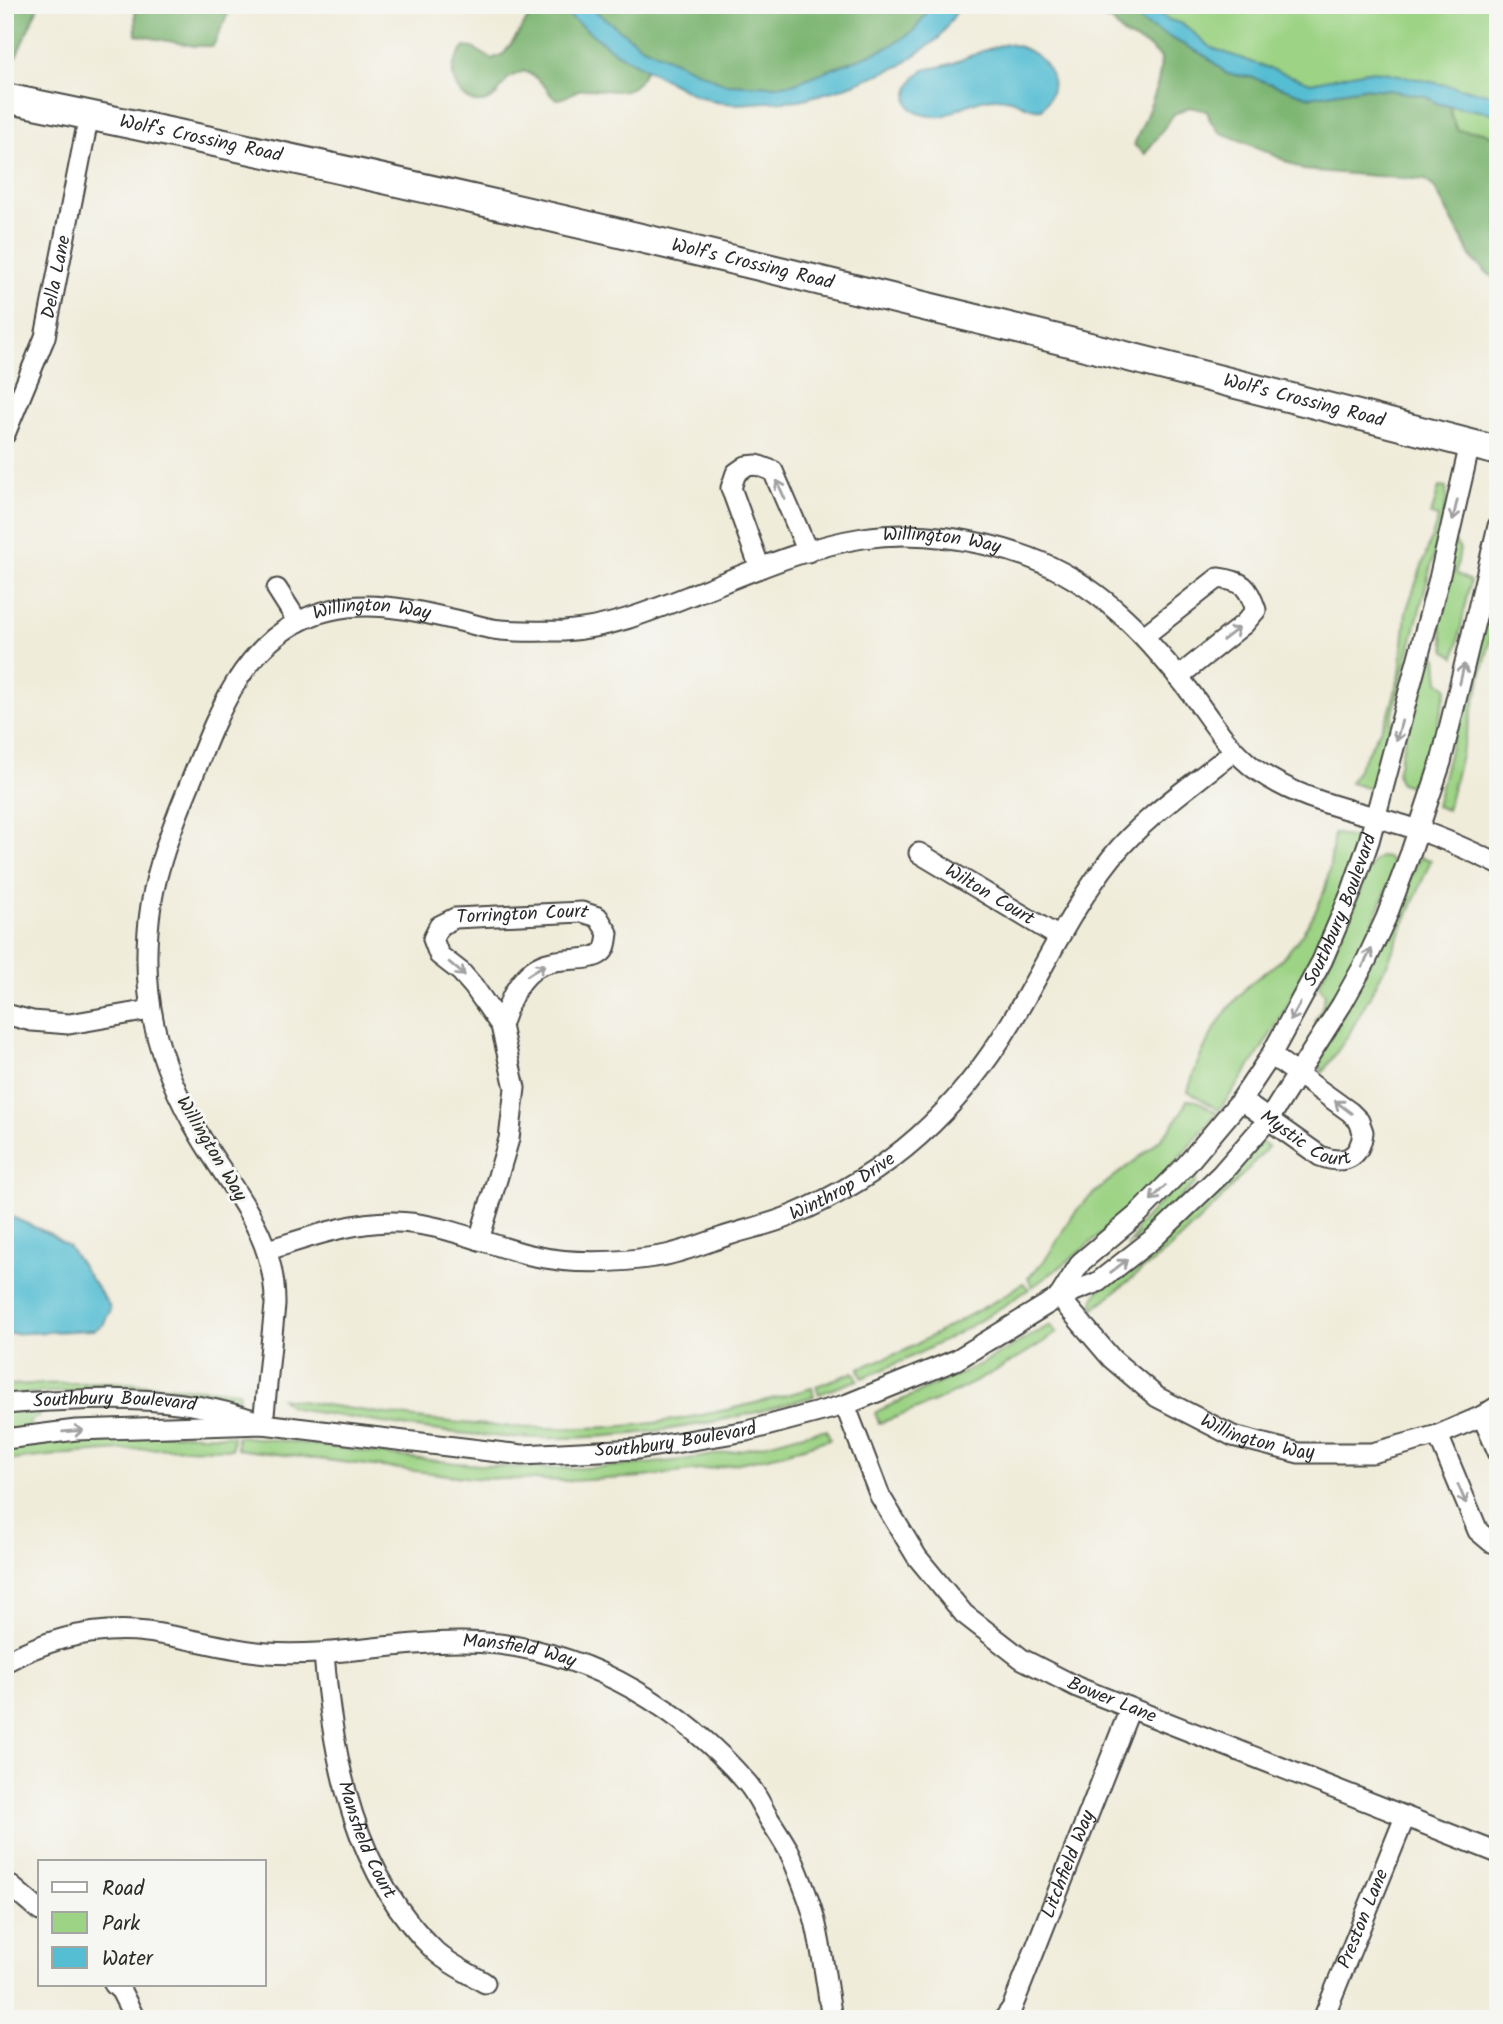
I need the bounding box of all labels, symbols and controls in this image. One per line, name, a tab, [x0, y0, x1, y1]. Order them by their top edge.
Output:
street label: Wolf's Crossing Road	[117, 107, 285, 171]
street label: Wolf's Crossing Road	[669, 231, 837, 299]
street label: Della Lane	[34, 232, 80, 322]
street label: Wolf's Crossing Road	[1220, 366, 1388, 436]
one-way arrow	[774, 479, 787, 501]
one-way arrow	[1447, 499, 1460, 521]
street label: Willington Way	[882, 520, 1005, 563]
street label: Willington Way	[309, 591, 435, 629]
one-way arrow	[1222, 627, 1240, 642]
one-way arrow	[1456, 663, 1469, 685]
one-way arrow	[1392, 719, 1405, 742]
street label: Southbury Boulevard	[1296, 830, 1385, 992]
street label: Wilton Court	[938, 856, 1041, 934]
street label: Torrington Court	[456, 897, 593, 933]
one-way arrow	[1360, 948, 1374, 969]
one-way arrow	[447, 961, 465, 977]
one-way arrow	[526, 963, 545, 978]
one-way arrow	[1288, 1001, 1301, 1022]
street label: Willington Way	[168, 1090, 255, 1209]
one-way arrow	[1334, 1099, 1352, 1114]
street label: Mystic Court	[1253, 1103, 1357, 1175]
street label: Winthrop Drive	[785, 1145, 903, 1229]
one-way arrow	[1150, 1184, 1167, 1201]
one-way arrow	[1109, 1258, 1127, 1273]
street label: Southbury Boulevard	[32, 1384, 199, 1421]
street label: Willington Way	[1195, 1407, 1315, 1468]
street label: Southbury Boulevard	[594, 1414, 760, 1466]
one-way arrow	[61, 1424, 84, 1437]
one-way arrow	[1456, 1483, 1469, 1504]
street label: Mansfield Way	[462, 1627, 581, 1677]
street label: Bower Lane	[1061, 1669, 1161, 1732]
street label: Mansfield Court	[329, 1778, 404, 1906]
street label: Litchfield Way	[1034, 1805, 1104, 1923]
legend	[38, 1860, 266, 1986]
street label: Preston Lane	[1330, 1864, 1397, 1973]
text: Road	[102, 1873, 145, 1906]
text: Park	[102, 1908, 140, 1941]
text: Water	[102, 1943, 154, 1976]

